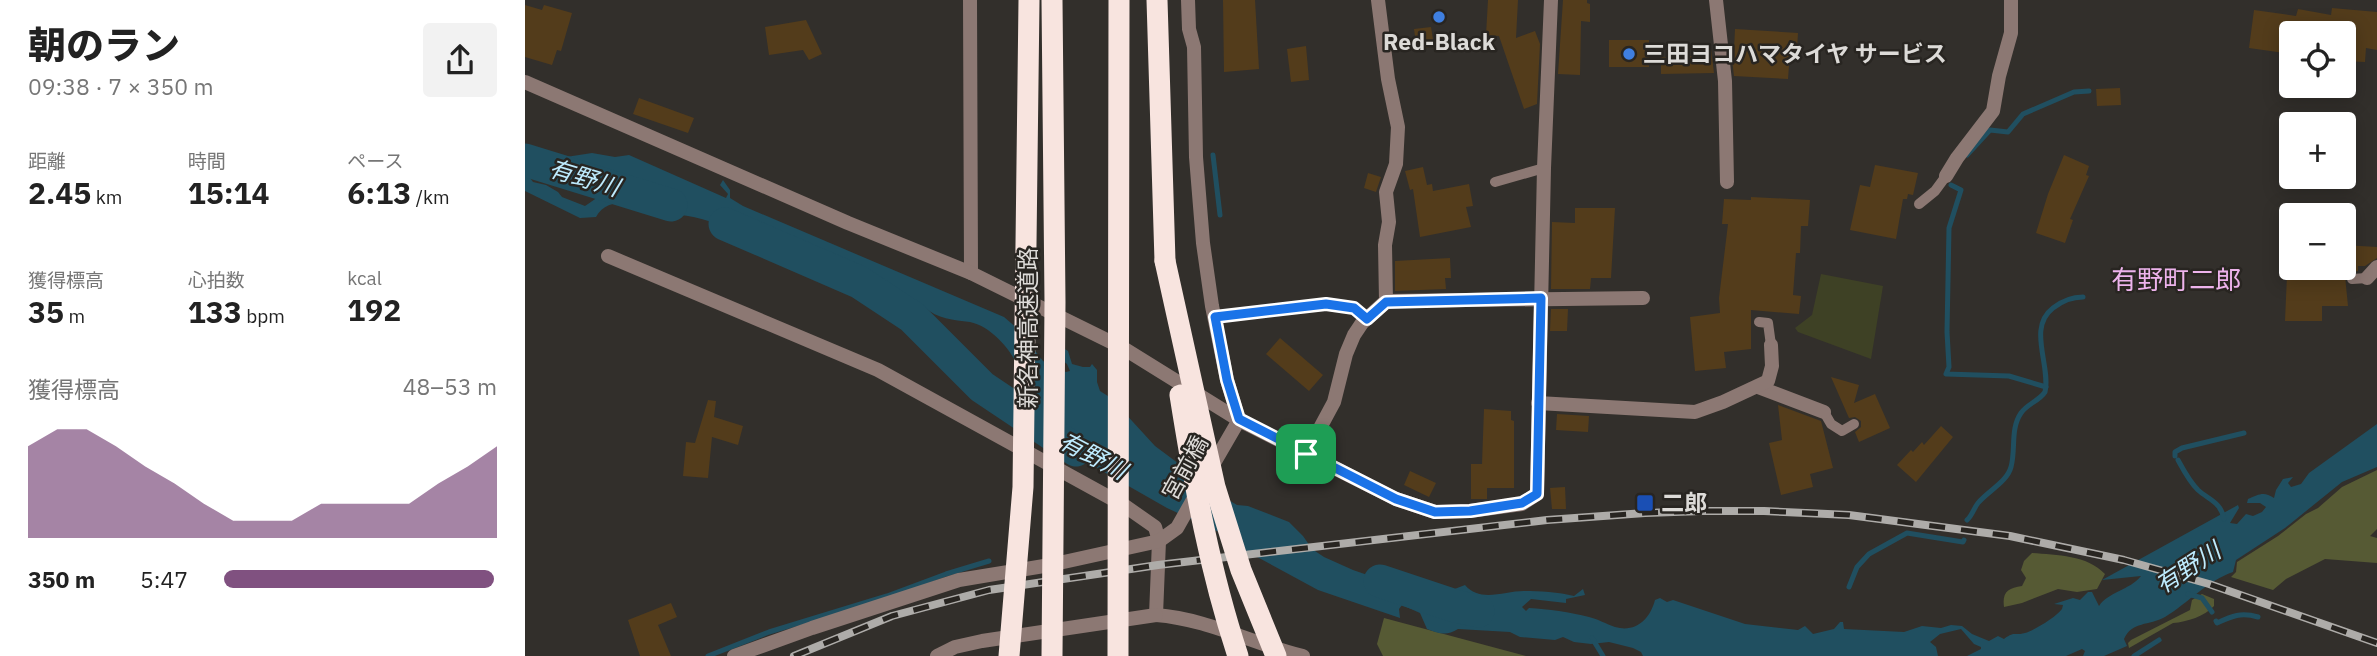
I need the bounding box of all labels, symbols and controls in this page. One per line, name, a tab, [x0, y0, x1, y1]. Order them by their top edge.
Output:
marker: Red-Black	[1431, 9, 1447, 25]
text: 朝のラン	[28, 20, 180, 69]
map controls	[2279, 21, 2356, 280]
button: locate	[2279, 21, 2356, 98]
button: share	[423, 23, 497, 97]
place label: Red-Black	[1383, 26, 1496, 56]
place label: 三田ヨコハマタイヤ サービス	[1643, 38, 1947, 68]
marker: 三田ヨコハマタイヤ サービス	[1621, 46, 1637, 62]
text: 09:38 · 7 × 350 m	[28, 71, 214, 101]
button: +	[2279, 112, 2356, 189]
text: 距離	[28, 149, 66, 173]
text: 時間	[188, 149, 226, 173]
text: ペース	[347, 149, 403, 173]
water label: 有野川	[545, 151, 626, 204]
text: 2.45	[28, 173, 91, 212]
text: 15:14	[188, 173, 270, 212]
text: 6:13	[347, 173, 411, 212]
text: km	[91, 185, 122, 209]
text: /km	[411, 185, 450, 209]
button: −	[2279, 203, 2356, 280]
street label: 新名神高速道路	[1012, 248, 1042, 409]
district label: 有野町二郎	[2111, 262, 2241, 296]
text: kcal	[347, 266, 382, 290]
text: 獲得標高	[28, 268, 104, 292]
text: 心拍数	[188, 268, 245, 292]
text: 192	[347, 290, 401, 329]
text: 35	[28, 292, 64, 331]
text: 133	[188, 292, 242, 331]
text: m	[64, 304, 85, 328]
text: bpm	[242, 304, 285, 328]
text: 48–53 m	[403, 371, 497, 401]
text: 獲得標高	[28, 374, 120, 404]
water label: 有野川	[1054, 424, 1135, 488]
pin	[1276, 424, 1336, 484]
street label: 宮前橋	[1154, 430, 1214, 505]
icon: arrive	[1287, 435, 1325, 473]
place label: 二郎	[1661, 487, 1707, 517]
marker: 二郎	[1635, 493, 1655, 513]
water label: 有野川	[2149, 533, 2229, 600]
text: 350 m	[28, 564, 95, 594]
text: 5:47	[140, 564, 188, 594]

